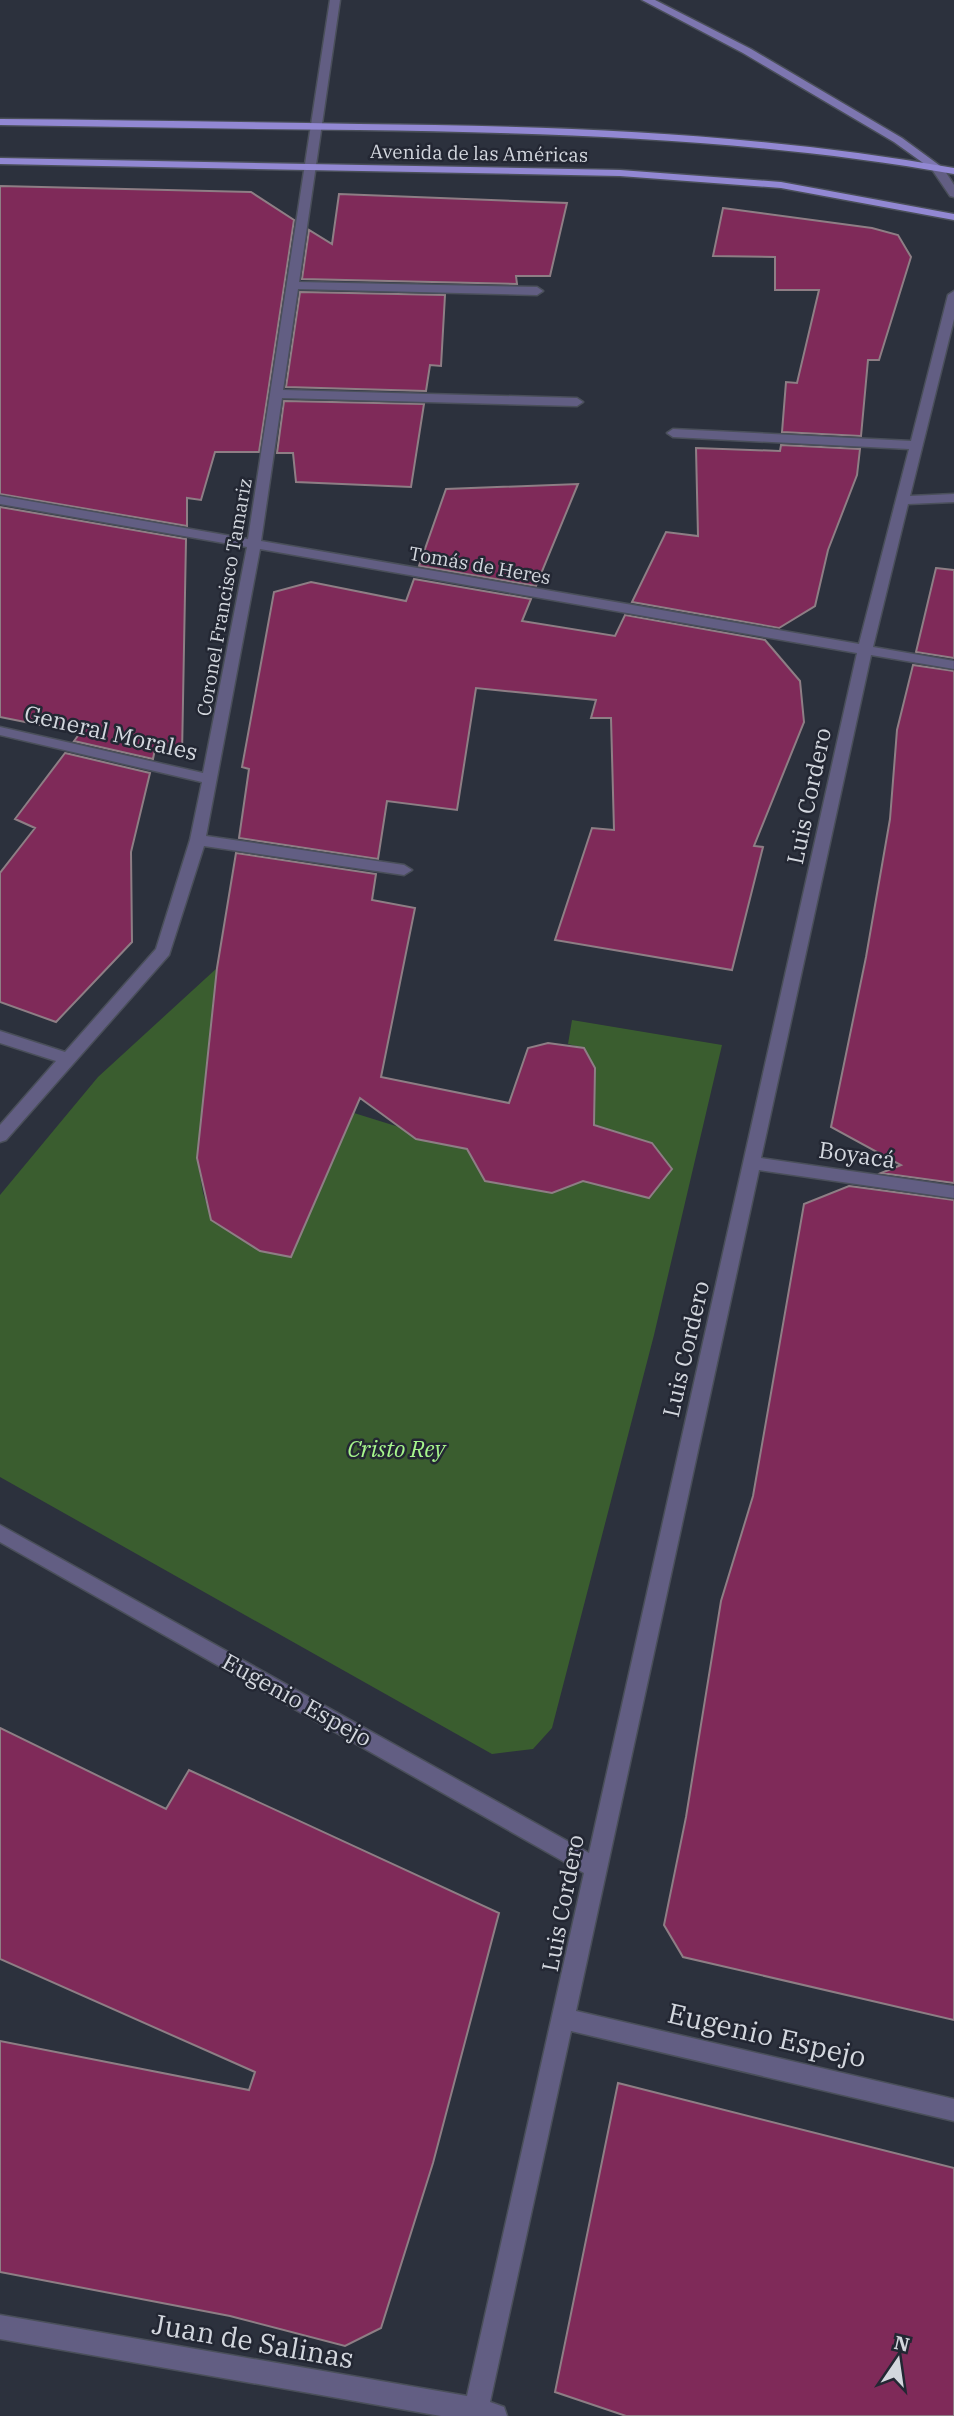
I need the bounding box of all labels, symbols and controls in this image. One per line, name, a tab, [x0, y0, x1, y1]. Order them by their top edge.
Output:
street label: Avenida de las Américas	[370, 139, 588, 167]
street label: Coronel Francisco Tamariz	[191, 476, 257, 718]
street label: Tomás de Heres	[407, 541, 553, 589]
street label: General Morales	[22, 697, 201, 767]
street label: Luis Cordero	[779, 725, 837, 867]
street label: Boyacá	[817, 1134, 897, 1174]
street label: Luis Cordero	[655, 1278, 715, 1420]
park label: Cristo Rey	[347, 1433, 447, 1463]
street label: Eugenio Espejo	[217, 1646, 378, 1753]
street label: Luis Cordero	[534, 1832, 590, 1974]
street label: Eugenio Espejo	[664, 1994, 870, 2075]
street label: Juan de Salinas	[149, 2305, 357, 2376]
north arrow	[863, 2325, 933, 2395]
text: N	[892, 2330, 912, 2357]

